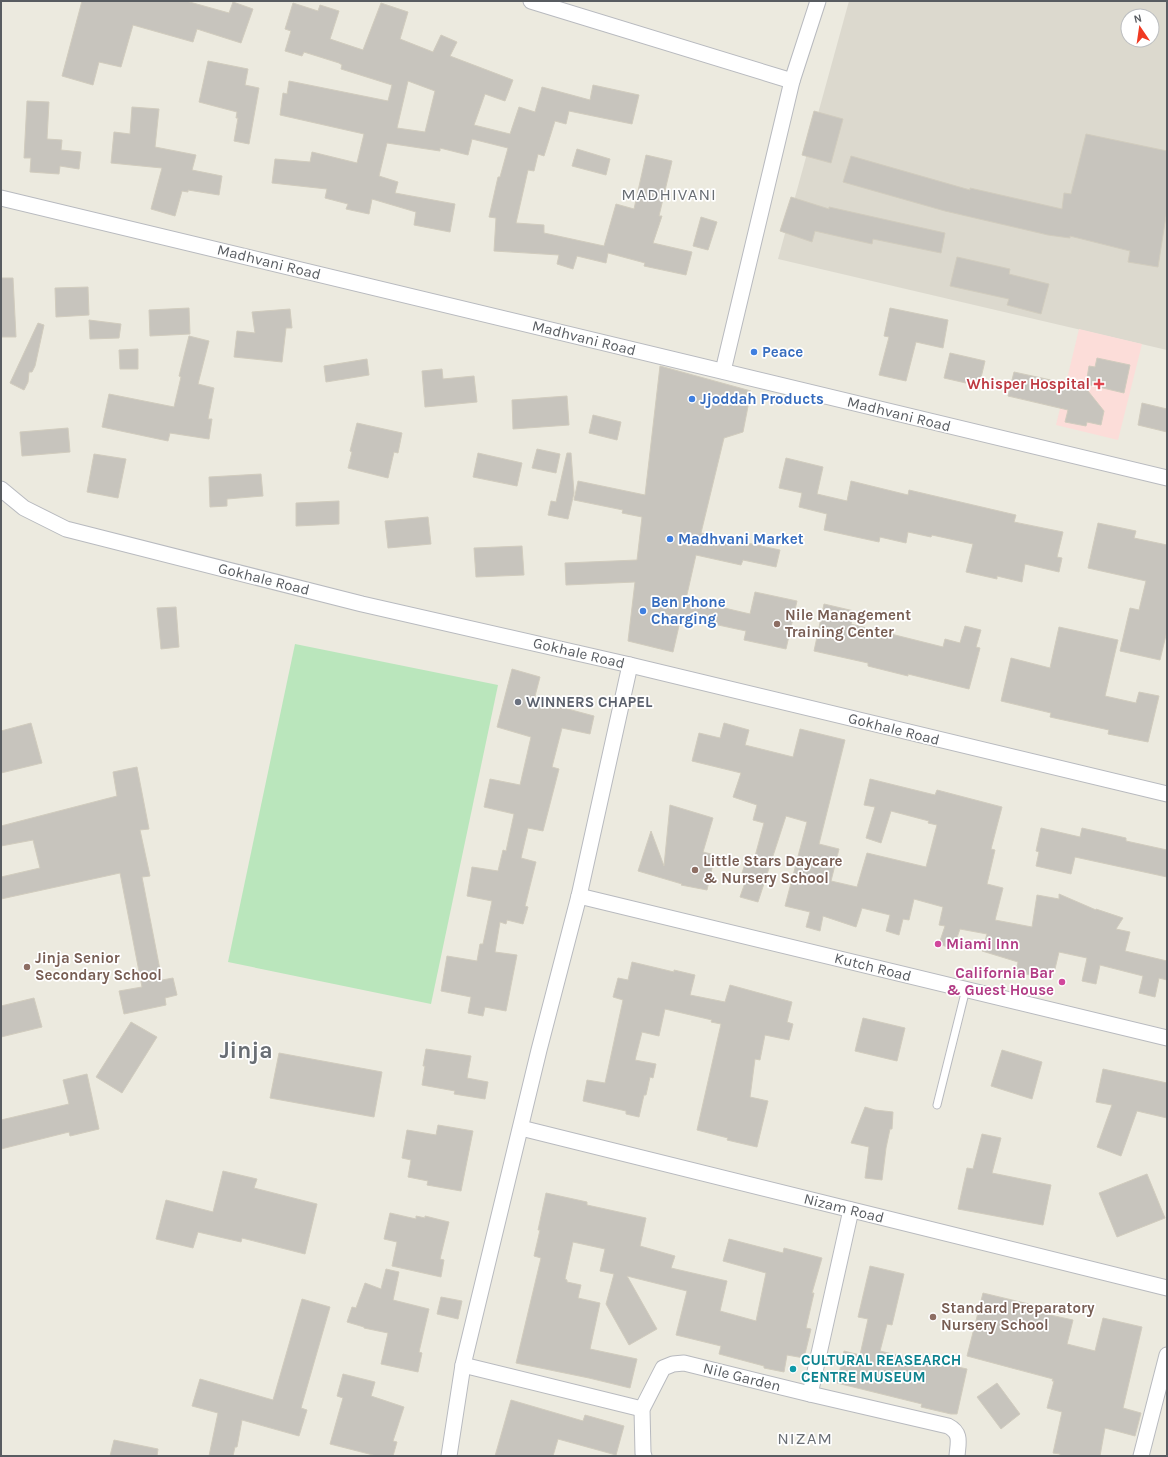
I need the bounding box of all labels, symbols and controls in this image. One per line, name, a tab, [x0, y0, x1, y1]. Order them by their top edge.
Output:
north arrow	[1120, 8, 1160, 48]
text: N	[1133, 12, 1143, 26]
district label: MADHIVANI	[621, 184, 717, 204]
street label: Madhvani Road	[215, 240, 323, 284]
street label: Madhvani Road	[530, 316, 638, 360]
place label: Peace	[762, 343, 803, 361]
marker: Peace	[749, 347, 759, 357]
place label: Whisper Hospital	[967, 375, 1090, 393]
marker: Whisper Hospital	[1093, 378, 1105, 390]
place label: Jjoddah Products	[700, 390, 824, 408]
street label: Madhvani Road	[845, 392, 953, 436]
marker: Jjoddah Products	[687, 394, 697, 404]
place label: Madhvani Market	[678, 530, 804, 548]
marker: Madhvani Market	[665, 534, 675, 544]
street label: Gokhale Road	[216, 559, 312, 599]
place label: Ben Phone Charging	[651, 593, 726, 628]
marker: Ben Phone Charging	[638, 606, 648, 616]
place label: Nile Management Training Center	[785, 606, 911, 641]
marker: Nile Management Training Center	[772, 619, 782, 629]
street label: Gokhale Road	[531, 634, 627, 672]
place label: WINNERS CHAPEL	[526, 693, 653, 711]
marker: WINNERS CHAPEL	[513, 697, 523, 707]
street label: Gokhale Road	[846, 709, 942, 749]
place label: Little Stars Daycare & Nursery School	[703, 852, 843, 887]
marker: Little Stars Daycare & Nursery School	[690, 865, 700, 875]
place label: Miami Inn	[946, 935, 1019, 953]
marker: Miami Inn	[933, 939, 943, 949]
place label: Jinja Senior Secondary School	[35, 949, 162, 984]
street label: Kutch Road	[833, 949, 913, 985]
marker: Jinja Senior Secondary School	[22, 962, 32, 972]
place label: California Bar & Guest House	[946, 964, 1054, 999]
marker: California Bar & Guest House	[1057, 977, 1067, 987]
district label: Jinja	[219, 1037, 273, 1064]
street label: Nizam Road	[802, 1189, 886, 1227]
place label: Standard Preparatory Nursery School	[941, 1299, 1095, 1334]
marker: Standard Preparatory Nursery School	[928, 1312, 938, 1322]
place label: CULTURAL REASEARCH CENTRE MUSEUM	[801, 1351, 961, 1386]
street label: Nile Garden	[701, 1359, 783, 1395]
marker: CULTURAL REASEARCH CENTRE MUSEUM	[788, 1364, 798, 1374]
district label: NIZAM	[777, 1428, 833, 1448]

